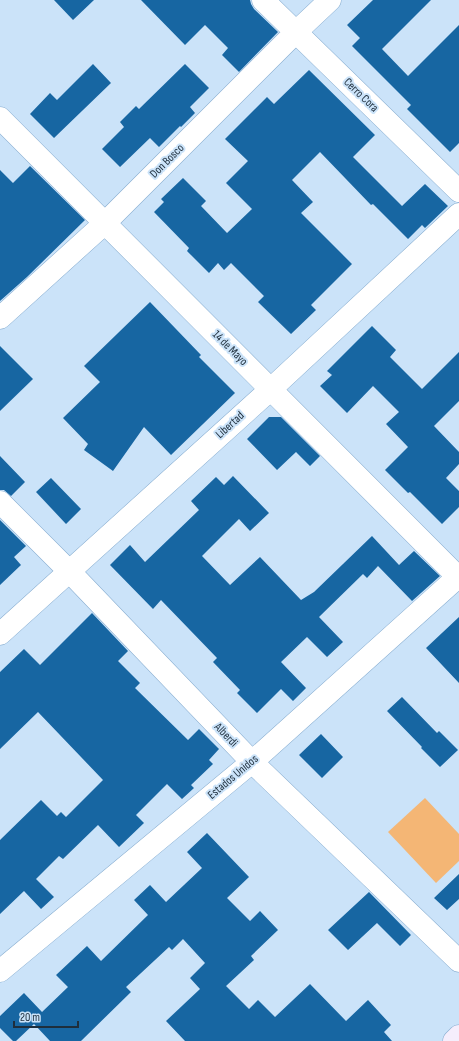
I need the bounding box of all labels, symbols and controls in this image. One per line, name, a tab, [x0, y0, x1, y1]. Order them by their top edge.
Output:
street label: Cerro Cora	[340, 75, 382, 115]
street label: Don Bosco	[147, 141, 187, 181]
street label: 14 de Mayo	[209, 327, 251, 369]
street label: Libertad	[213, 408, 247, 442]
street label: Alberdi	[210, 719, 241, 750]
street label: Estados Unidos	[205, 752, 261, 802]
scale bar	[14, 1003, 78, 1029]
text: 20 m	[20, 1010, 40, 1025]

